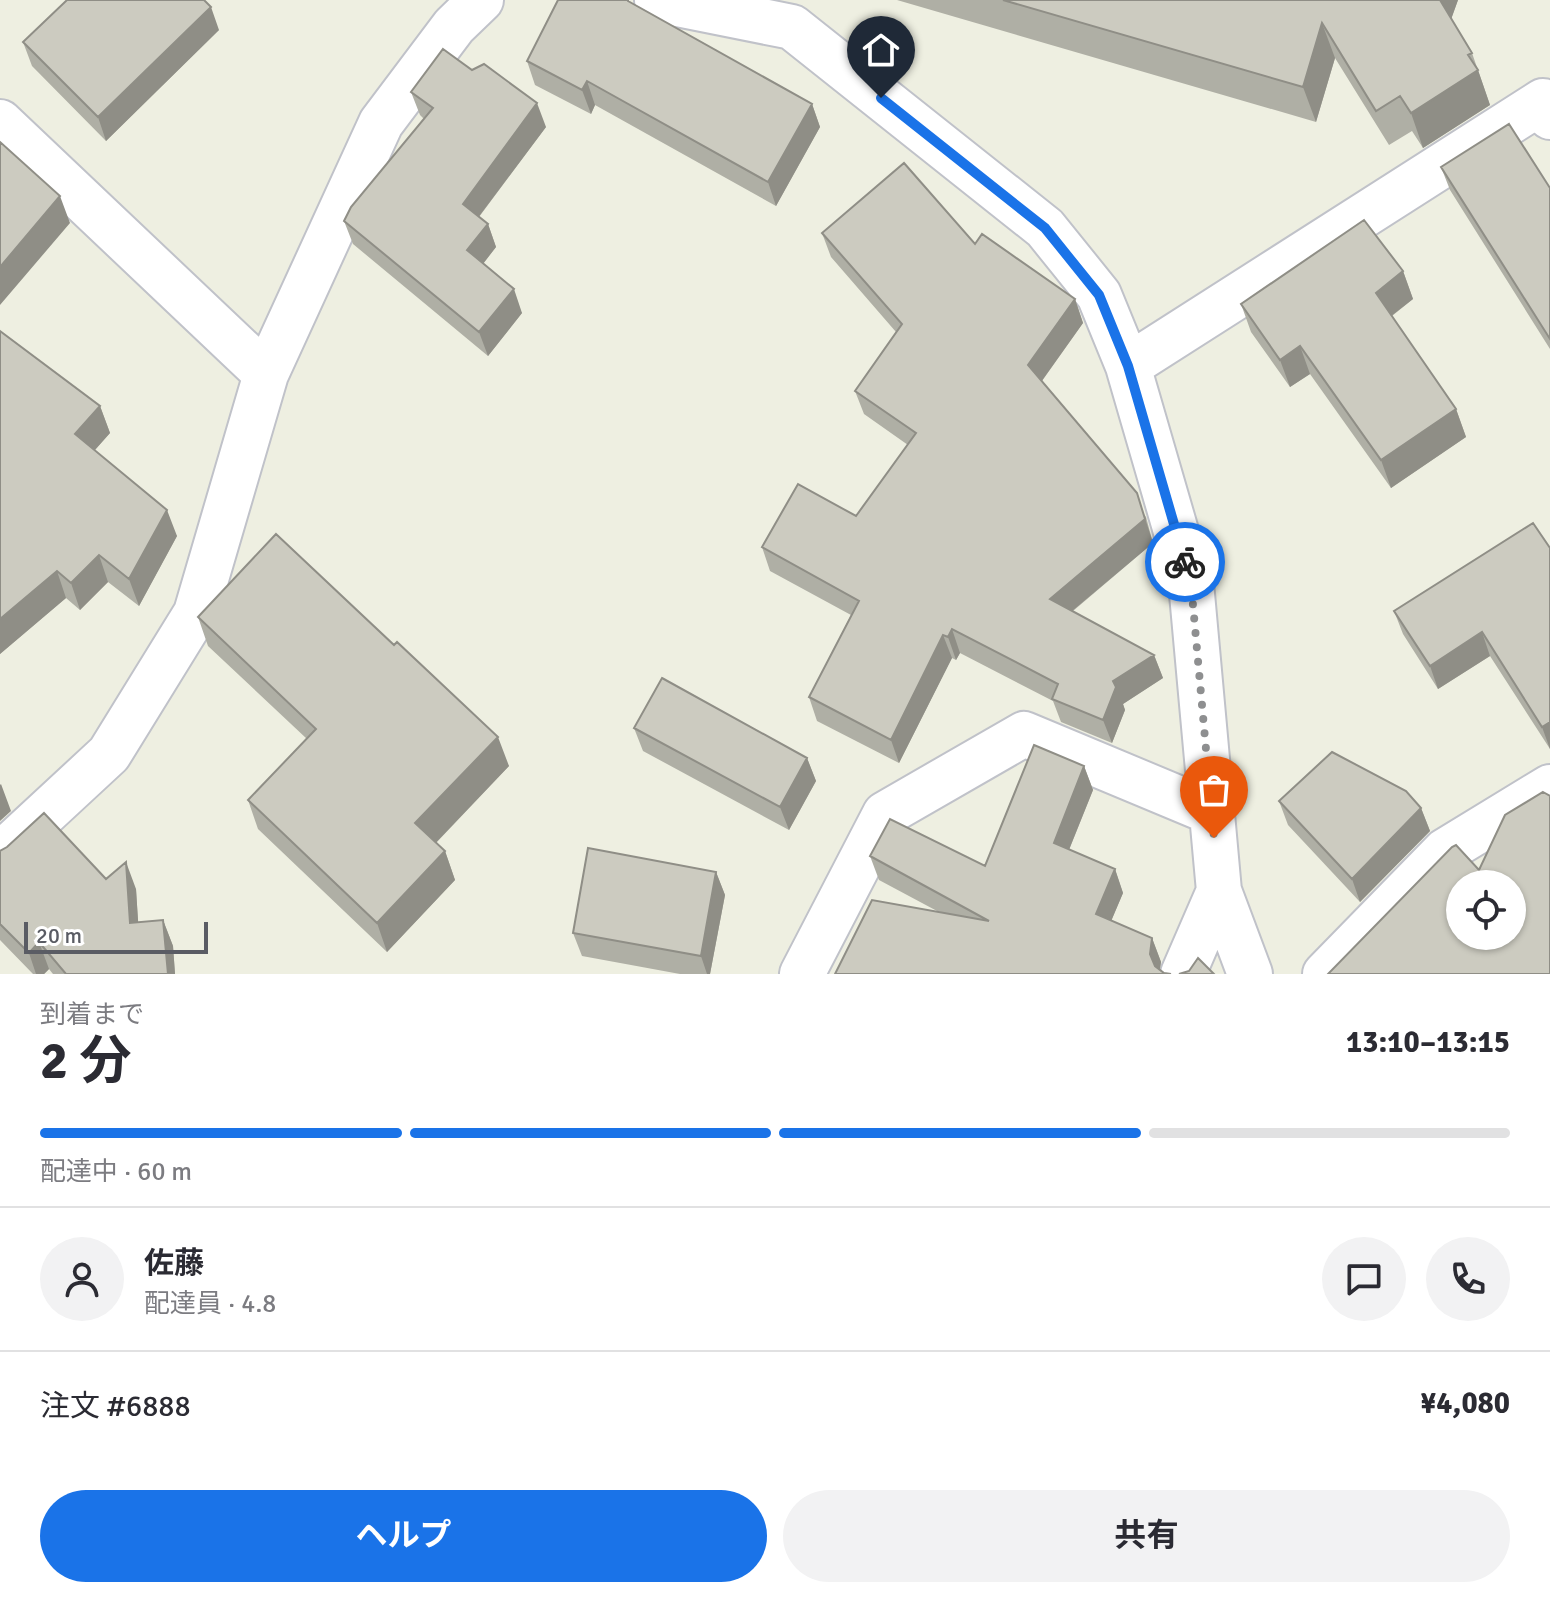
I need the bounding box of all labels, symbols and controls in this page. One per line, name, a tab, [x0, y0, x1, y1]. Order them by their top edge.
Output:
pin	[847, 16, 915, 98]
icon: home	[859, 28, 903, 72]
courier	[1145, 522, 1225, 602]
icon: bike	[1163, 540, 1207, 584]
pin	[1180, 756, 1248, 838]
icon: bag	[1192, 768, 1236, 812]
map controls	[1446, 870, 1526, 950]
button: locate	[1446, 870, 1526, 950]
scale bar	[24, 918, 208, 954]
text: 20 m	[36, 922, 82, 949]
text: 到着まで	[40, 999, 144, 1031]
text: 13:10–13:15	[1346, 1024, 1510, 1061]
text: 2 分	[40, 1029, 132, 1093]
text: 配達中 · 60 m	[40, 1156, 192, 1188]
button: person	[40, 1237, 124, 1321]
button: chat	[1322, 1237, 1406, 1321]
button: phone	[1426, 1237, 1510, 1321]
text: 佐藤	[144, 1245, 204, 1282]
text: 配達員 · 4.8	[144, 1288, 276, 1320]
text: ¥4,080	[1420, 1385, 1510, 1422]
text: 注文 #6888	[40, 1388, 191, 1425]
button: ヘルプ	[40, 1490, 767, 1582]
button: 共有	[783, 1490, 1510, 1582]

